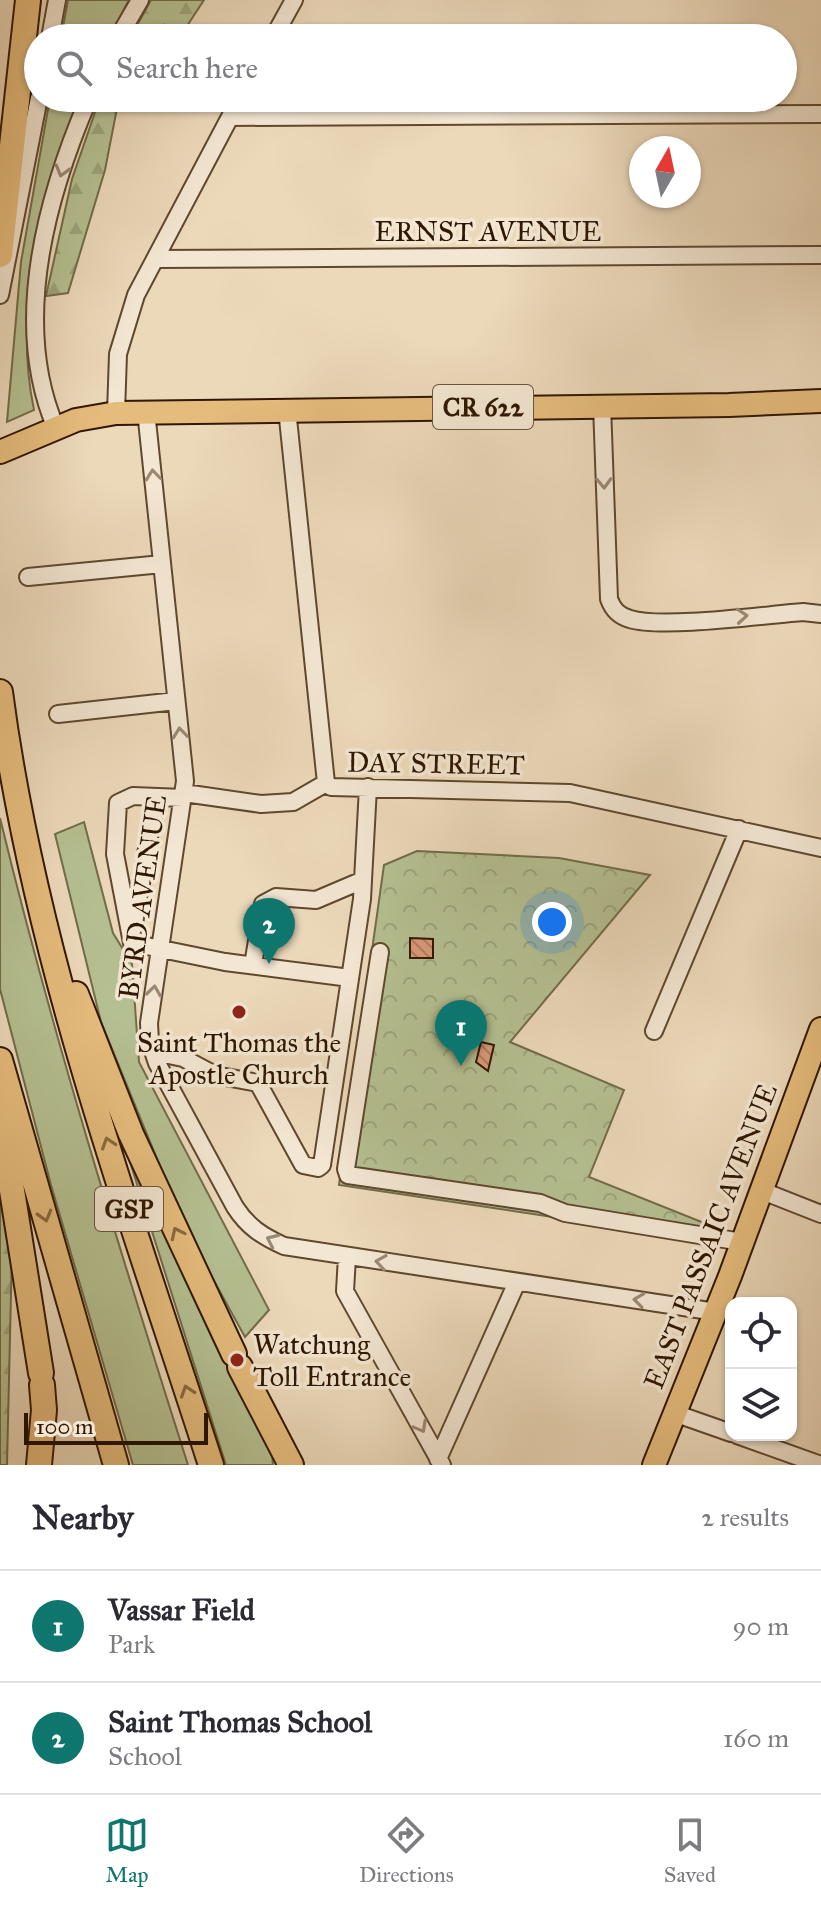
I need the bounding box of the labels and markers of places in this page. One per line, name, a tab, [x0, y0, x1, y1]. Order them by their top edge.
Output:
pin: 2	[243, 898, 295, 964]
pin: 1	[435, 1000, 487, 1066]
marker: Saint Thomas the Apostle Church	[230, 1003, 248, 1021]
place label: Saint Thomas the Apostle Church	[137, 1025, 341, 1092]
place label: Watchung Toll Entrance	[253, 1327, 411, 1394]
marker: Watchung Toll Entrance	[228, 1351, 246, 1369]

